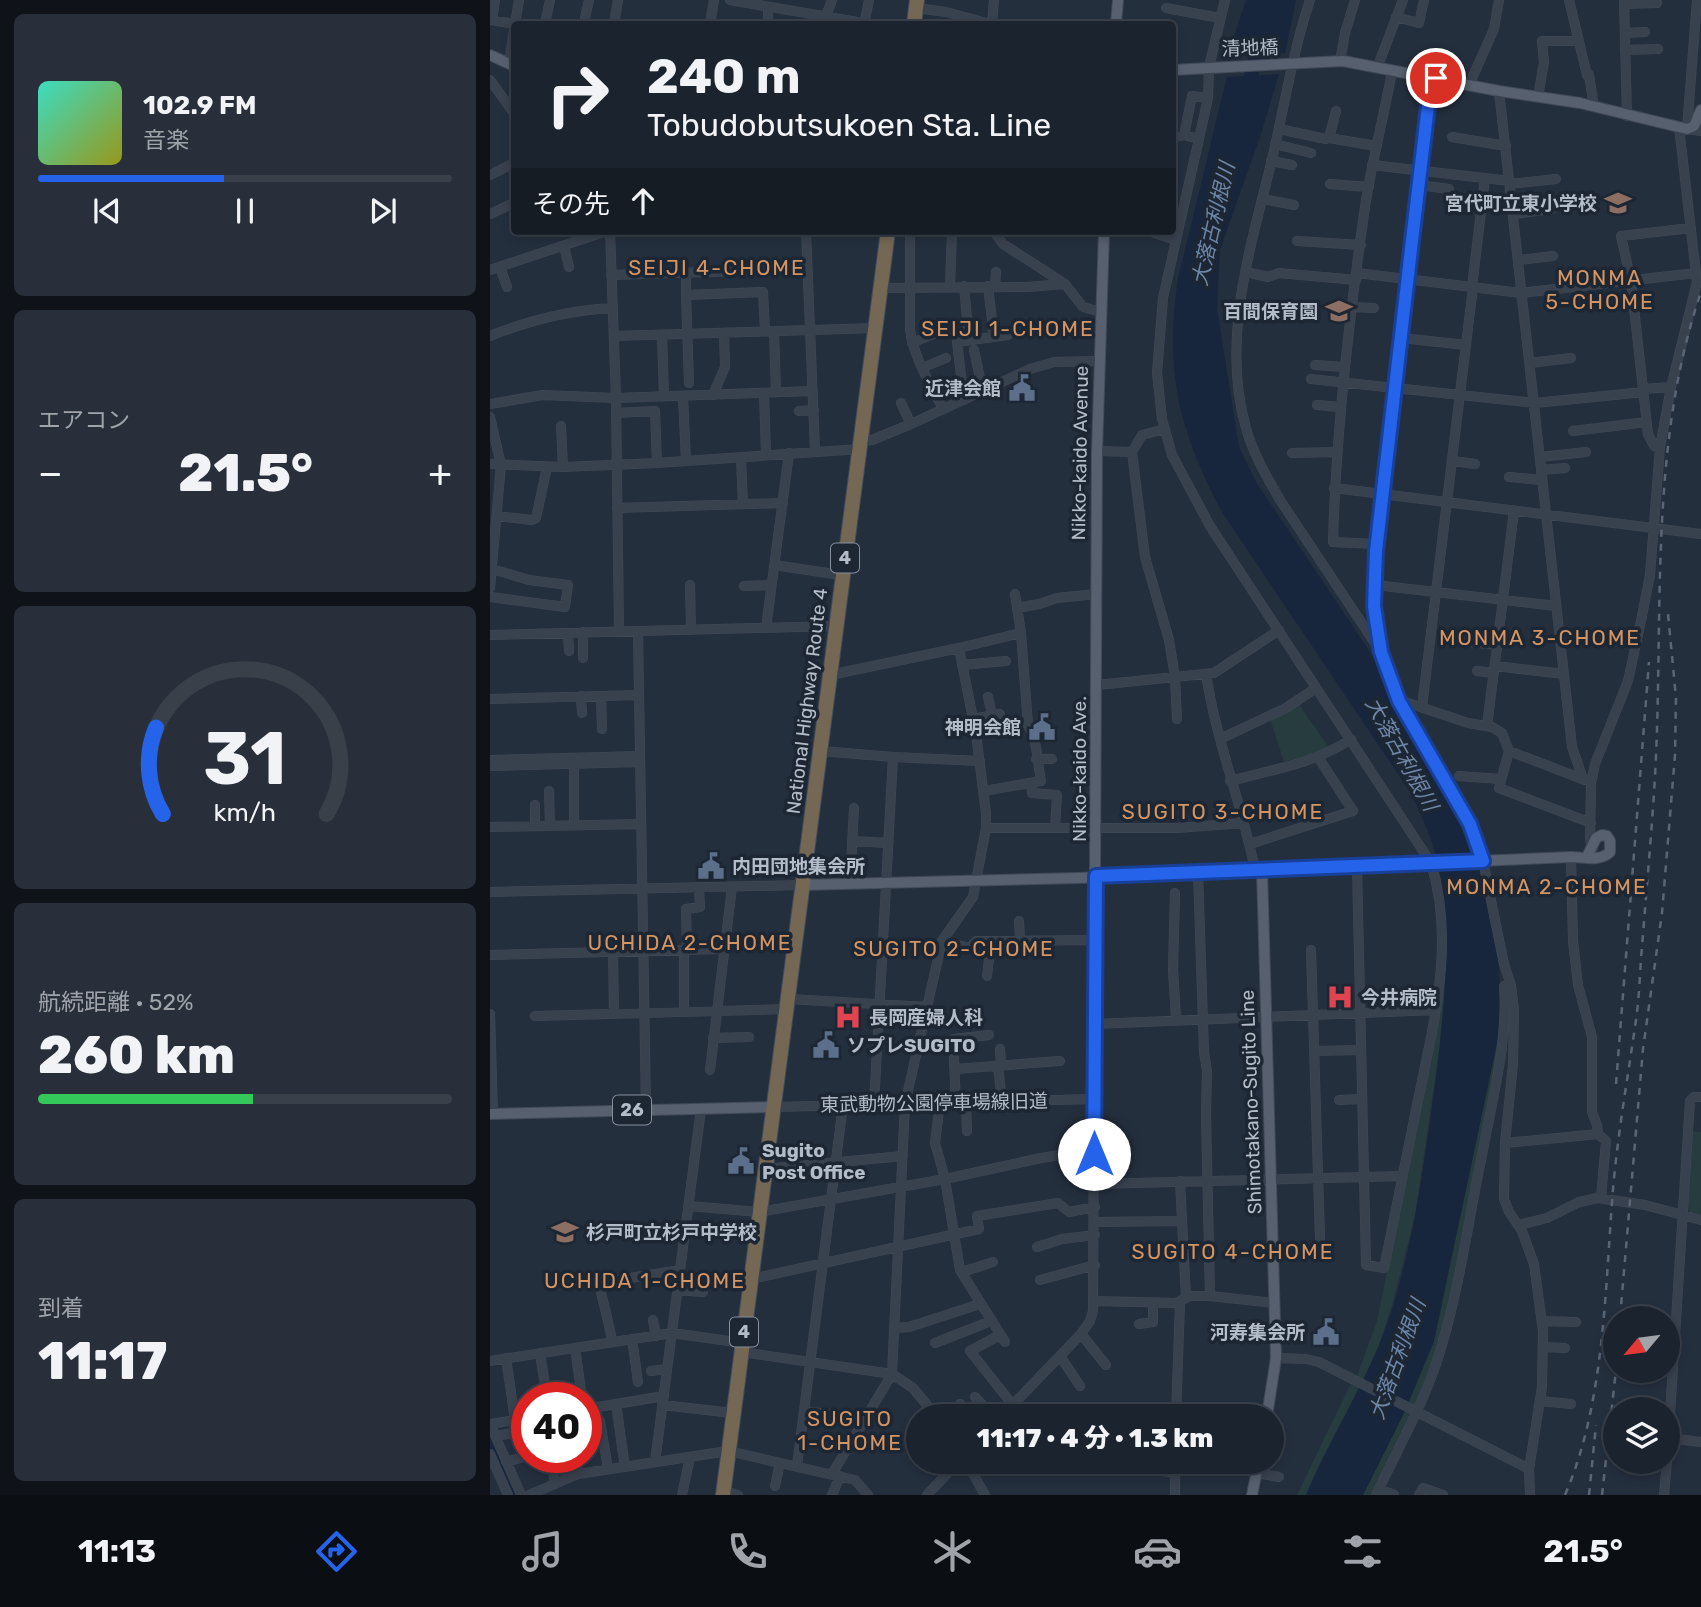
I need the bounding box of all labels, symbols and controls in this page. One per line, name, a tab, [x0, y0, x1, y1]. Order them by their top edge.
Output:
street label: 清地橋	[1221, 36, 1279, 60]
text: 240 m	[647, 47, 801, 105]
pin	[1406, 48, 1466, 108]
icon: right	[532, 49, 623, 140]
icon: arrive	[1417, 59, 1455, 97]
text: 102.9 FM	[143, 90, 257, 121]
text: Tobudobutsukoen Sta. Line	[647, 106, 1051, 144]
text: 音楽	[143, 126, 189, 154]
water label: 大落古利根川	[1187, 158, 1240, 288]
icon: ahead	[624, 182, 662, 220]
school or university icon: 宮代町立東小学校	[1603, 188, 1633, 218]
text: その先	[532, 189, 610, 220]
icon: previous	[88, 192, 126, 230]
icon: pause	[226, 192, 264, 230]
icon: next	[364, 192, 402, 230]
place label: 宮代町立東小学校	[1445, 192, 1597, 215]
district label: SEIJI 4-CHOME	[628, 255, 806, 280]
district label: MONMA 5-CHOME	[1545, 265, 1655, 314]
school or university icon: 百間保育園	[1324, 296, 1354, 326]
place label: 百間保育園	[1223, 300, 1318, 323]
district label: SEIJI 1-CHOME	[921, 316, 1095, 341]
street label: Nikko-kaido Avenue	[1067, 365, 1093, 541]
public building icon: 近津会館	[1007, 373, 1037, 403]
place label: 近津会館	[925, 377, 1001, 400]
text: エアコン	[38, 406, 130, 434]
text: 21.5°	[178, 442, 313, 504]
text: −	[38, 450, 63, 496]
text: +	[428, 450, 452, 496]
road number: 4	[831, 544, 859, 572]
street label: National Highway Route 4	[782, 586, 832, 815]
district label: MONMA 3-CHOME	[1439, 625, 1641, 650]
water label: 大落古利根川	[1361, 693, 1444, 817]
street label: Nikko-kaido Ave.	[1068, 696, 1091, 842]
public building icon: 神明会館	[1027, 712, 1057, 742]
text: 31	[203, 716, 287, 802]
place label: 神明会館	[945, 716, 1021, 739]
text: km/h	[214, 797, 276, 826]
district label: SUGITO 3-CHOME	[1122, 799, 1324, 824]
public building icon: 内田団地集会所	[696, 851, 726, 881]
place label: 内田団地集会所	[732, 855, 865, 878]
district label: MONMA 2-CHOME	[1446, 874, 1648, 899]
district label: UCHIDA 2-CHOME	[588, 930, 792, 955]
district label: SUGITO 2-CHOME	[853, 936, 1055, 961]
hospital icon: 今井病院	[1325, 982, 1355, 1012]
place label: 今井病院	[1361, 986, 1437, 1009]
text: 航続距離 · 52%	[38, 988, 194, 1016]
street label: Shimotakano-Sugito Line	[1236, 989, 1266, 1215]
hospital icon: 長岡産婦人科	[833, 1002, 863, 1032]
place label: 長岡産婦人科	[869, 1006, 983, 1029]
text: 260 km	[38, 1024, 235, 1086]
public building icon: ソプレSUGITO	[811, 1030, 841, 1060]
place label: ソプレSUGITO	[847, 1034, 976, 1057]
street label: 東武動物公園停車場線旧道	[820, 1090, 1048, 1116]
road number: 26	[613, 1096, 651, 1125]
position arrow	[1057, 1117, 1131, 1191]
place label: Sugito Post Office	[762, 1139, 866, 1184]
public building icon: Sugito Post Office	[726, 1146, 756, 1176]
school or university icon: 杉戸町立杉戸中学校	[550, 1217, 580, 1247]
place label: 杉戸町立杉戸中学校	[586, 1221, 757, 1244]
district label: SUGITO 4-CHOME	[1132, 1239, 1334, 1264]
district label: UCHIDA 1-CHOME	[544, 1268, 746, 1293]
text: 到着	[38, 1294, 84, 1322]
water label: 大落古利根川	[1364, 1294, 1431, 1422]
north arrow	[1603, 1306, 1680, 1382]
map controls	[1603, 1306, 1680, 1474]
road number: 4	[730, 1317, 758, 1346]
public building icon: 河寿集会所	[1311, 1317, 1341, 1347]
place label: 河寿集会所	[1210, 1321, 1305, 1344]
text: 11:17	[38, 1330, 167, 1392]
speed limit sign: 40	[511, 1382, 602, 1473]
button: layers	[1603, 1397, 1680, 1474]
district label: SUGITO 1-CHOME	[797, 1406, 903, 1455]
text: 11:17 · 4 分 · 1.3 km	[977, 1423, 1213, 1454]
icon: directions	[312, 1527, 361, 1576]
icon: music	[518, 1527, 567, 1576]
icon: phone	[723, 1527, 772, 1576]
icon: climate	[928, 1527, 977, 1576]
icon: car	[1133, 1527, 1182, 1576]
icon: filters	[1338, 1527, 1387, 1576]
text: 11:13	[78, 1532, 156, 1570]
text: 21.5°	[1543, 1532, 1623, 1570]

